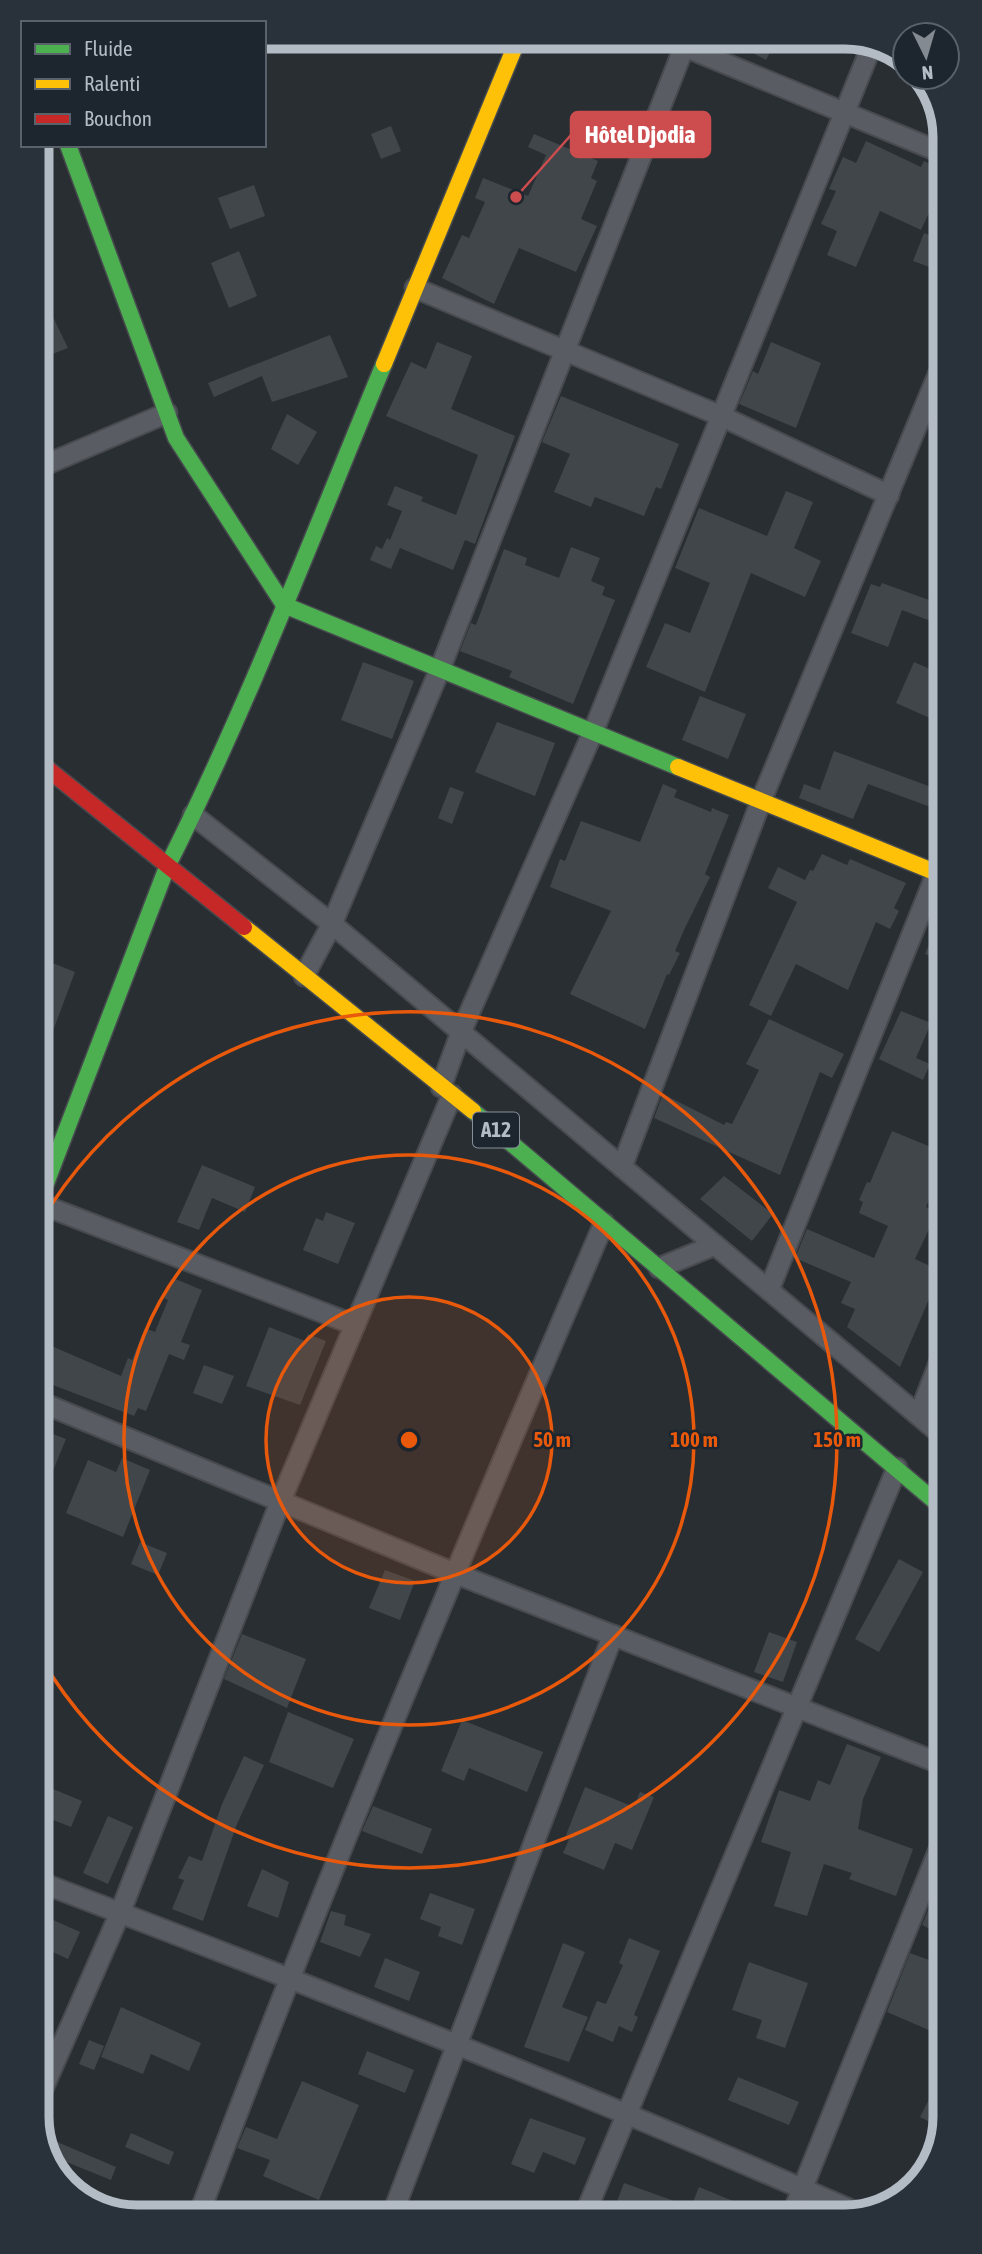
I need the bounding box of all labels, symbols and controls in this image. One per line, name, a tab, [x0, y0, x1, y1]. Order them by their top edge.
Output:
legend	[21, 21, 266, 147]
north arrow	[891, 21, 961, 91]
text: Fluide	[84, 36, 133, 60]
text: N	[921, 61, 934, 84]
text: Ralenti	[84, 71, 140, 95]
text: Bouchon	[84, 106, 152, 130]
callout: Hôtel Djodia	[571, 112, 710, 157]
text: Hôtel Djodia	[585, 121, 695, 148]
road number: A12	[473, 1112, 519, 1148]
text: 50 m	[533, 1427, 571, 1451]
text: 100 m	[670, 1427, 718, 1451]
text: 150 m	[813, 1427, 861, 1451]
centre of rings	[397, 1428, 421, 1452]

